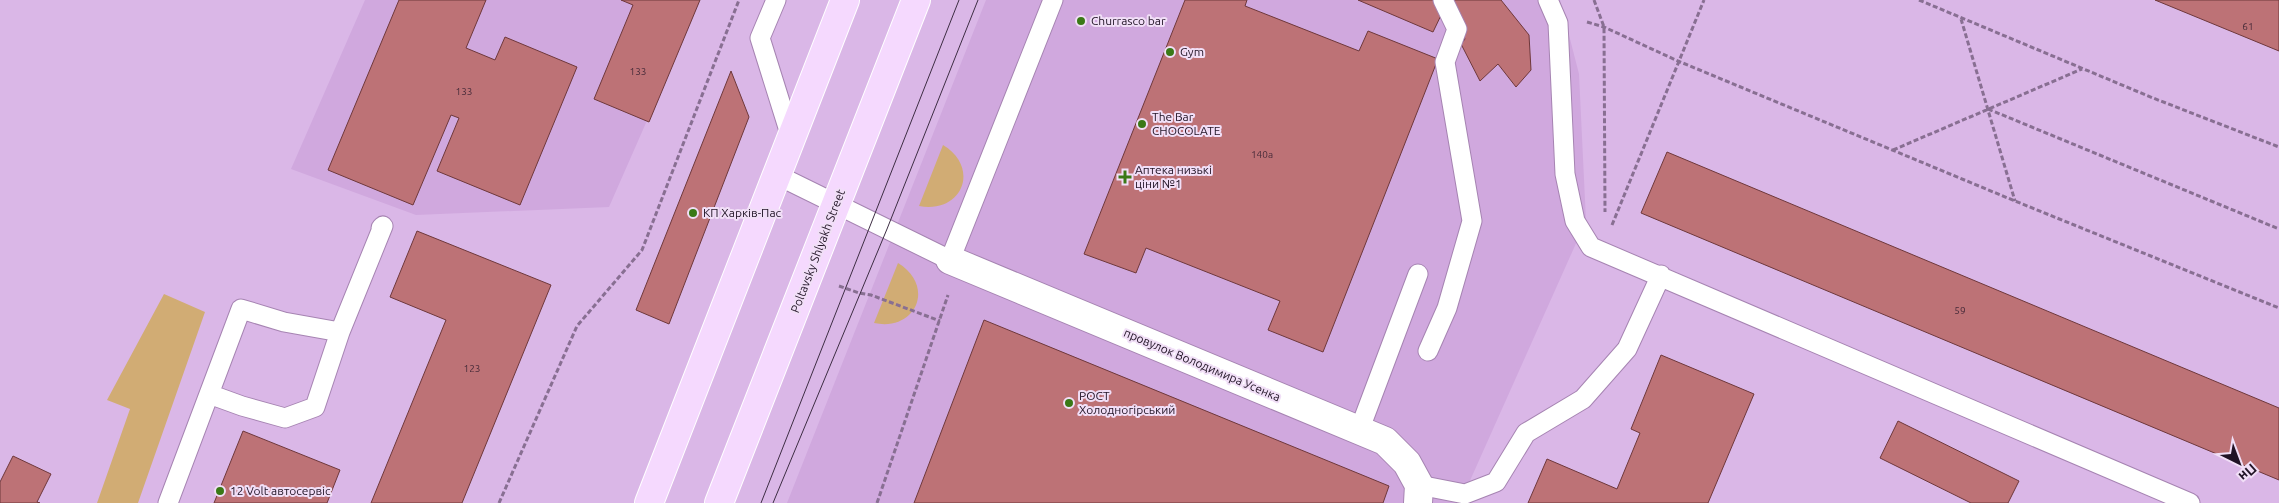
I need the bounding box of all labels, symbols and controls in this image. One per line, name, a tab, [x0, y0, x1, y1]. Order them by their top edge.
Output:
place label: Churrasco bar	[1091, 14, 1166, 27]
marker: Churrasco bar	[1075, 15, 1087, 27]
house number: 61	[2242, 21, 2254, 32]
place label: Gym	[1180, 45, 1204, 58]
marker: Gym	[1164, 46, 1176, 58]
house number: 133	[630, 66, 646, 77]
house number: 133	[456, 86, 472, 97]
place label: The Bar CHOCOLATE	[1152, 110, 1221, 137]
marker: The Bar CHOCOLATE	[1136, 118, 1148, 130]
house number: 140а	[1251, 149, 1273, 160]
place label: Аптека низькі ціни №1	[1135, 163, 1212, 190]
marker: Аптека низькі ціни №1	[1119, 171, 1131, 183]
street label: Poltavsky Shlyakh Street	[788, 187, 847, 314]
place label: КП Харків-Пас	[703, 206, 782, 219]
marker: КП Харків-Пас	[687, 207, 699, 219]
house number: 59	[1954, 305, 1966, 316]
street label: провулок Володимира Усенка	[1122, 326, 1282, 403]
house number: 123	[464, 363, 480, 374]
place label: РОСТ Холодногірський	[1079, 389, 1175, 416]
marker: РОСТ Холодногірський	[1063, 397, 1075, 409]
north arrow	[2214, 438, 2264, 488]
text: Пн	[2236, 461, 2260, 485]
place label: 12 Volt автосервіс	[230, 484, 331, 497]
marker: 12 Volt автосервіс	[214, 485, 226, 497]

